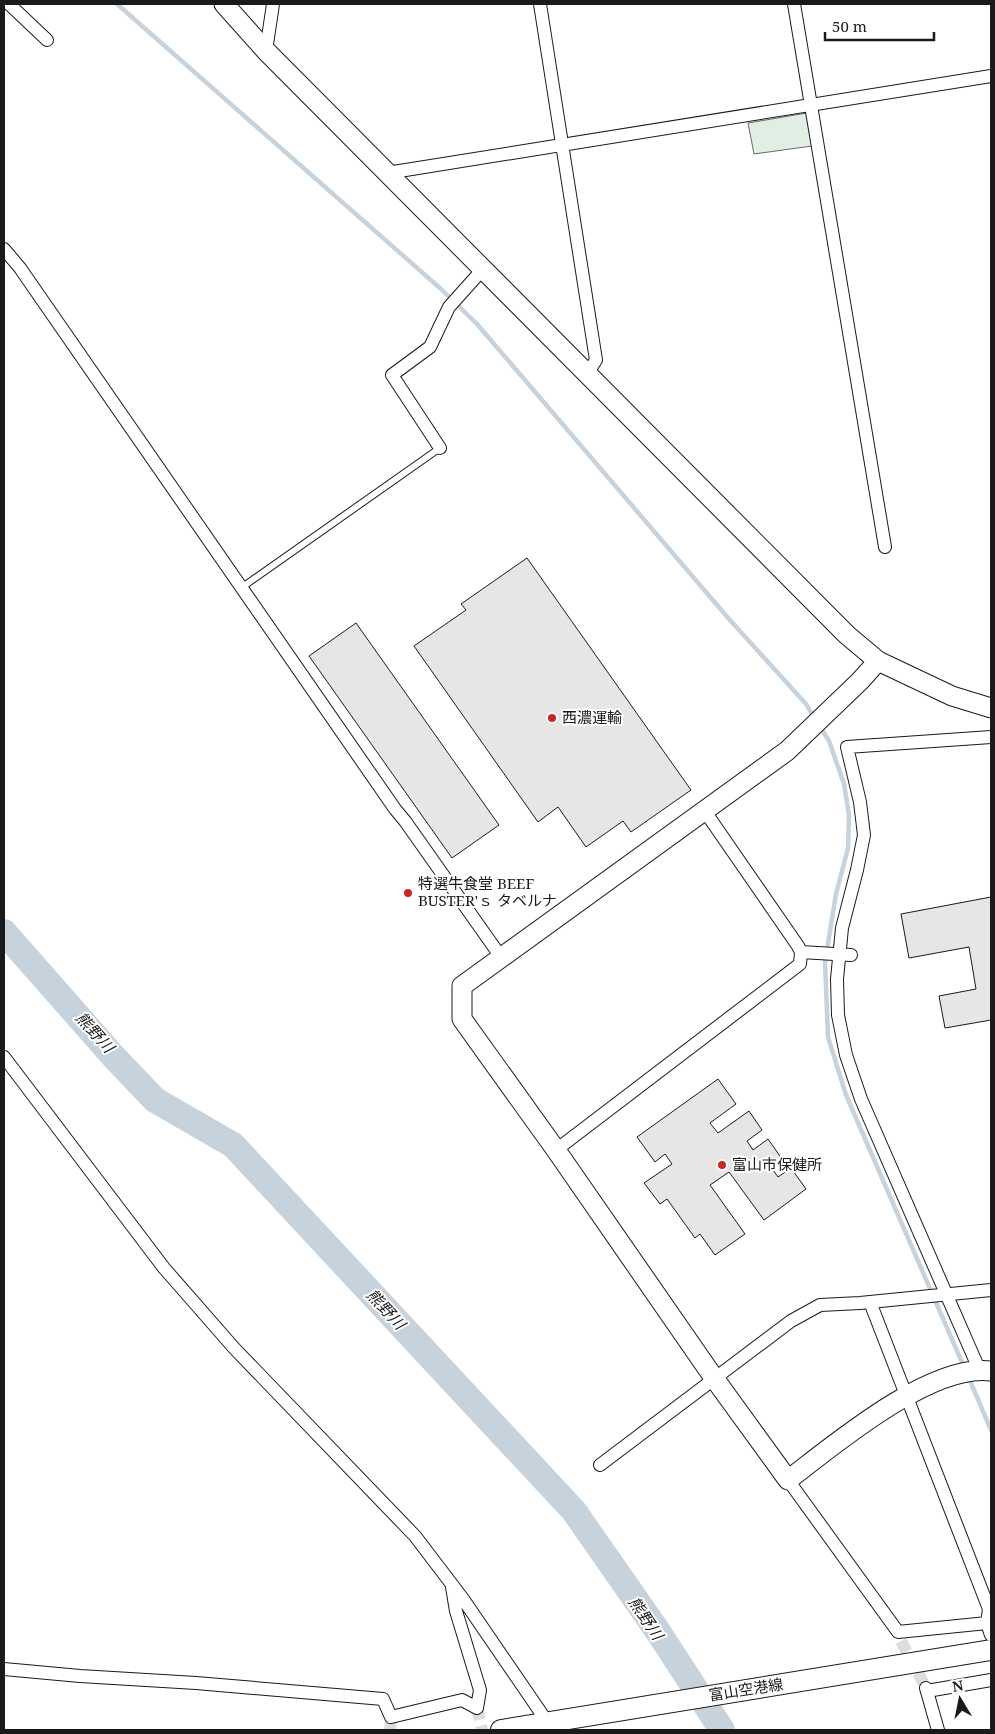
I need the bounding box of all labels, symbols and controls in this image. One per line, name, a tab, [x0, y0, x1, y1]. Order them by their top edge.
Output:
scale bar	[825, 10, 934, 42]
text: 50 m	[832, 16, 867, 36]
place label: 西濃運輸	[562, 707, 622, 727]
marker: 西濃運輸	[546, 712, 558, 724]
place label: 特選牛食堂 BEEF BUSTER'ｓ タベルナ	[418, 873, 557, 910]
marker: 特選牛食堂 BEEF BUSTER'ｓ タベルナ	[402, 887, 414, 899]
water label: 熊野川	[71, 1007, 121, 1059]
place label: 富山市保健所	[732, 1154, 822, 1174]
marker: 富山市保健所	[716, 1159, 728, 1171]
water label: 熊野川	[362, 1284, 412, 1336]
water label: 熊野川	[623, 1592, 670, 1646]
street label: 富山空港線	[707, 1673, 784, 1705]
north arrow	[935, 1674, 985, 1724]
text: N	[951, 1675, 965, 1696]

